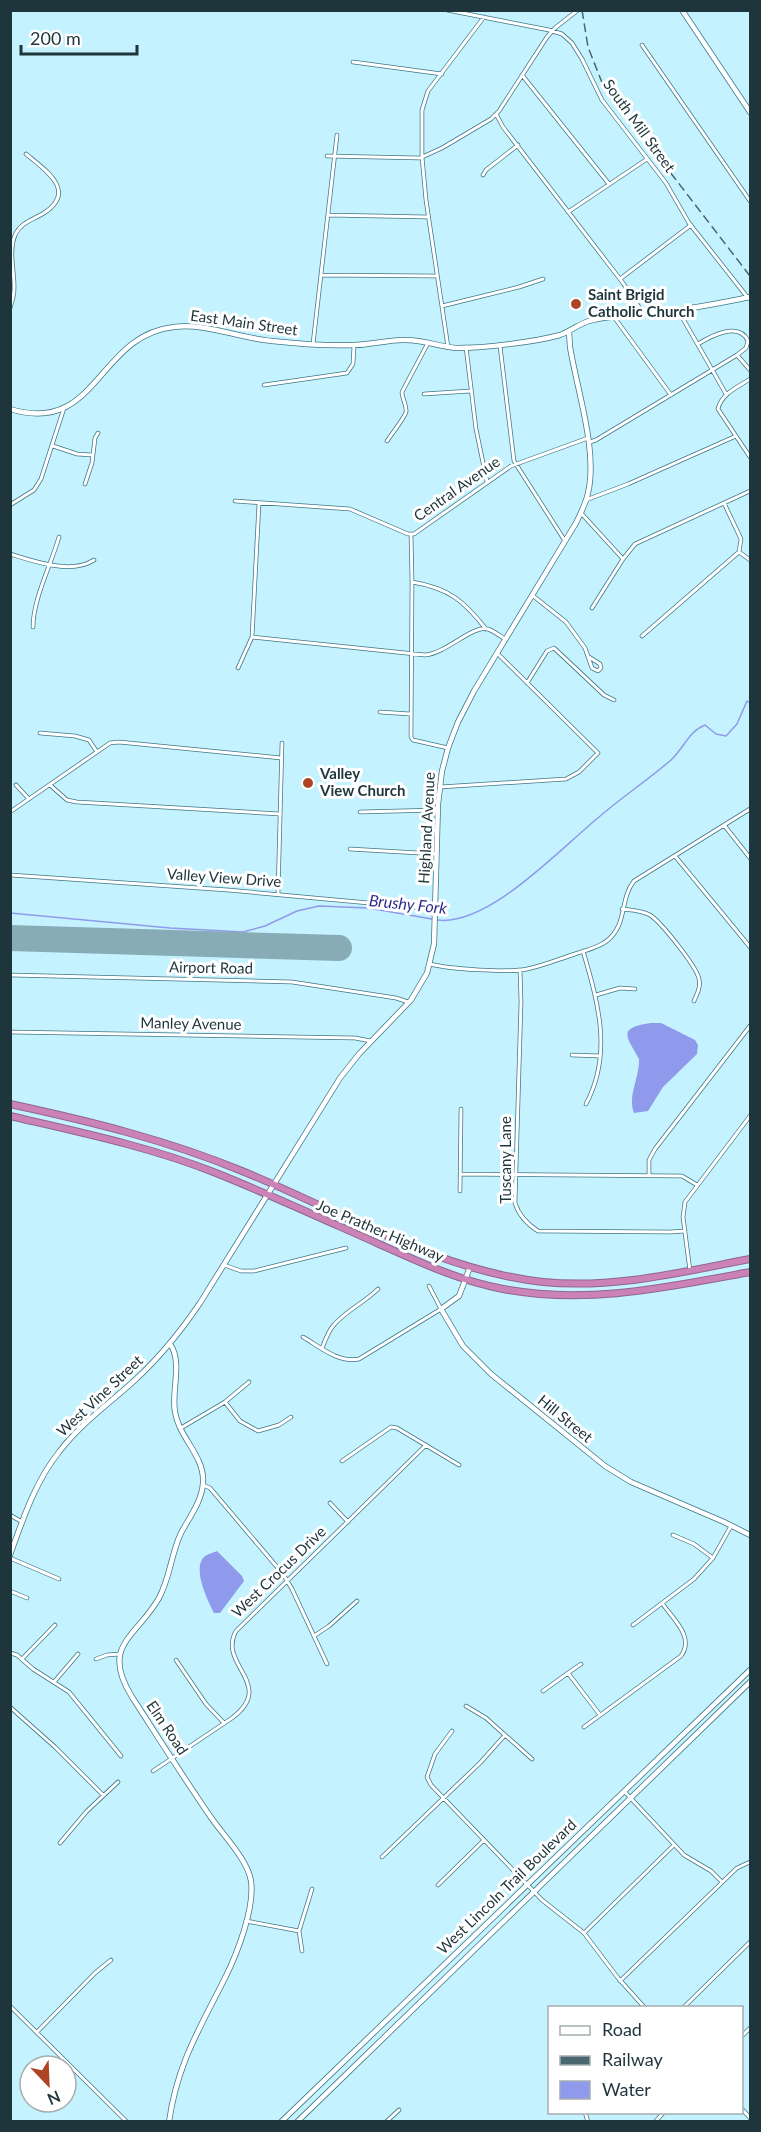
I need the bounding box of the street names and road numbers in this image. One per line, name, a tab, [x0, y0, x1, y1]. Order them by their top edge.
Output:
street label: South Mill Street	[600, 75, 680, 176]
street label: East Main Street	[189, 306, 300, 339]
street label: Central Avenue	[410, 452, 503, 524]
street label: Highland Avenue	[414, 772, 438, 884]
street label: Valley View Drive	[166, 864, 282, 890]
street label: Airport Road	[169, 957, 253, 977]
street label: Manley Avenue	[140, 1013, 242, 1033]
street label: Tuscany Lane	[496, 1116, 514, 1204]
street label: Joe Prather Highway	[314, 1195, 447, 1265]
street label: West Vine Street	[53, 1350, 147, 1440]
street label: Hill Street	[535, 1391, 597, 1446]
street label: West Crocus Drive	[228, 1522, 329, 1621]
street label: Elm Road	[143, 1697, 193, 1758]
street label: West Lincoln Trail Boulevard	[433, 1815, 580, 1957]

